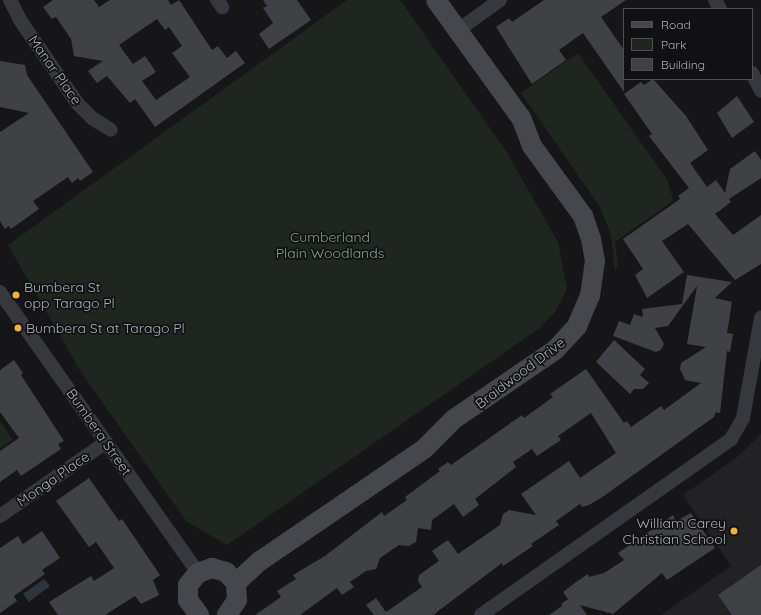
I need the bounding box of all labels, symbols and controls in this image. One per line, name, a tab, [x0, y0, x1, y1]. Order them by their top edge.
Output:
legend	[623, 8, 753, 80]
text: Road	[661, 17, 691, 32]
street label: Manar Place	[25, 32, 85, 108]
text: Park	[661, 37, 686, 52]
text: Building	[661, 57, 705, 72]
park label: Cumberland Plain Woodlands	[276, 229, 384, 262]
place label: Bumbera St opp Tarago Pl	[24, 279, 115, 312]
marker: Bumbera St opp Tarago Pl	[11, 290, 21, 300]
place label: Bumbera St at Tarago Pl	[26, 320, 185, 336]
marker: Bumbera St at Tarago Pl	[13, 323, 23, 333]
street label: Braidwood Drive	[472, 334, 568, 412]
street label: Bumbera Street	[63, 385, 135, 479]
street label: Monga Place	[14, 448, 92, 510]
place label: William Carey Christian School	[623, 515, 726, 548]
marker: William Carey Christian School	[729, 526, 739, 536]

